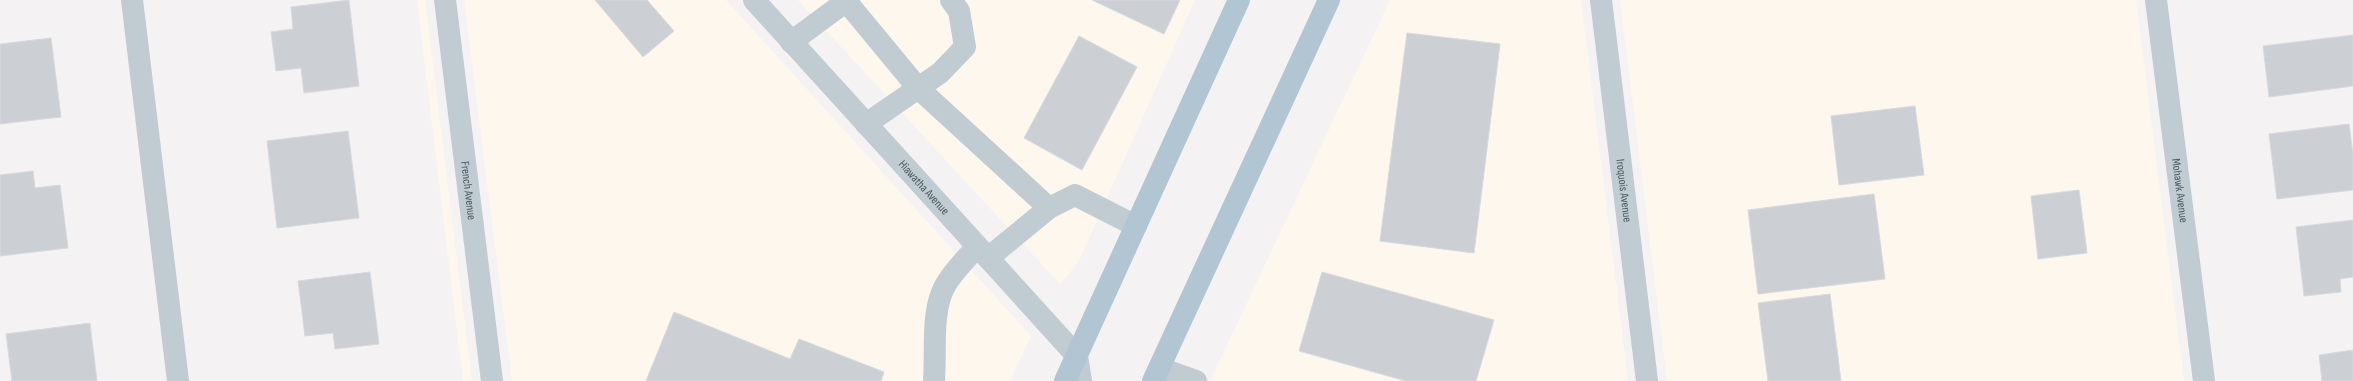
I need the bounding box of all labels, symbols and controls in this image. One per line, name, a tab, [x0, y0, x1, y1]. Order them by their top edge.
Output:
street label: Hiawatha Avenue	[895, 157, 952, 218]
street label: Iroquois Avenue	[1612, 158, 1635, 223]
street label: Mohawk Avenue	[2168, 158, 2191, 224]
street label: French Avenue	[457, 160, 479, 221]

